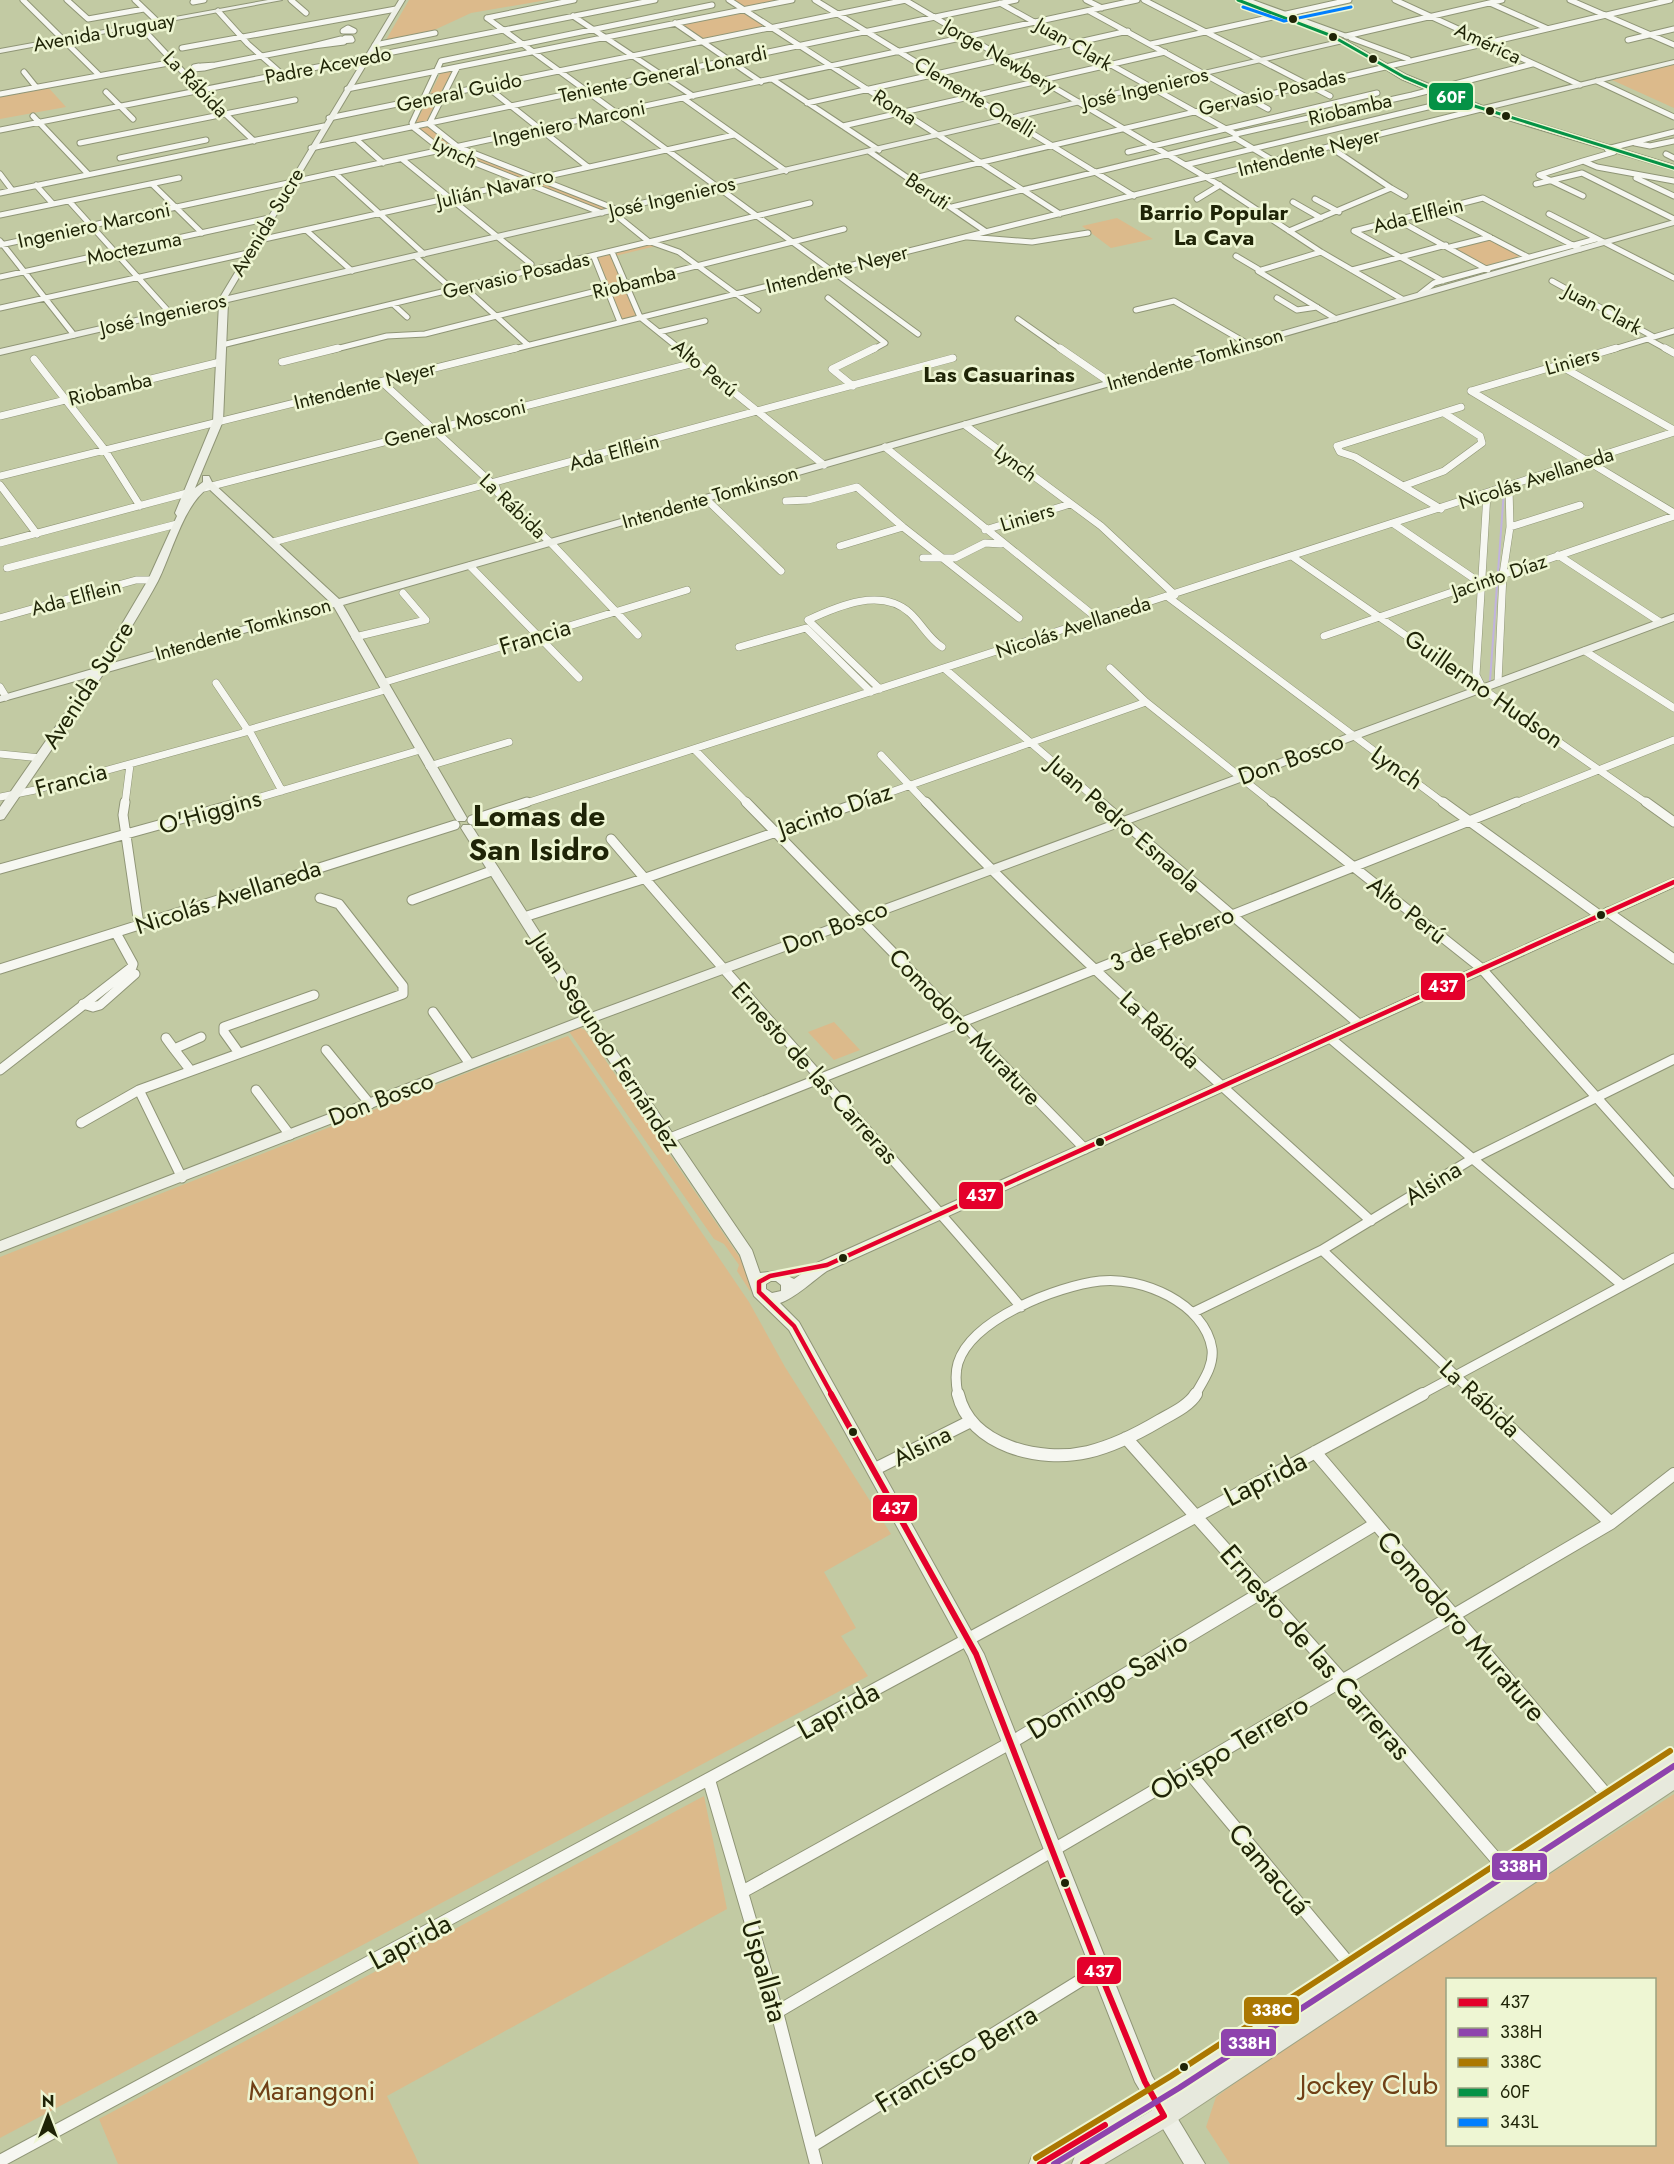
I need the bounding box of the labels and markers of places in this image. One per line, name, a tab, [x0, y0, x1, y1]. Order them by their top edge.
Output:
unlabelled marker	[1287, 13, 1299, 25]
unlabelled marker	[1327, 31, 1339, 43]
unlabelled marker	[1367, 53, 1379, 65]
unlabelled marker	[1484, 105, 1496, 117]
unlabelled marker	[1500, 110, 1512, 122]
unlabelled marker	[1595, 909, 1607, 921]
unlabelled marker	[1094, 1136, 1106, 1148]
unlabelled marker	[837, 1252, 849, 1264]
unlabelled marker	[847, 1426, 859, 1438]
unlabelled marker	[1059, 1877, 1071, 1889]
unlabelled marker	[1178, 2061, 1190, 2073]

